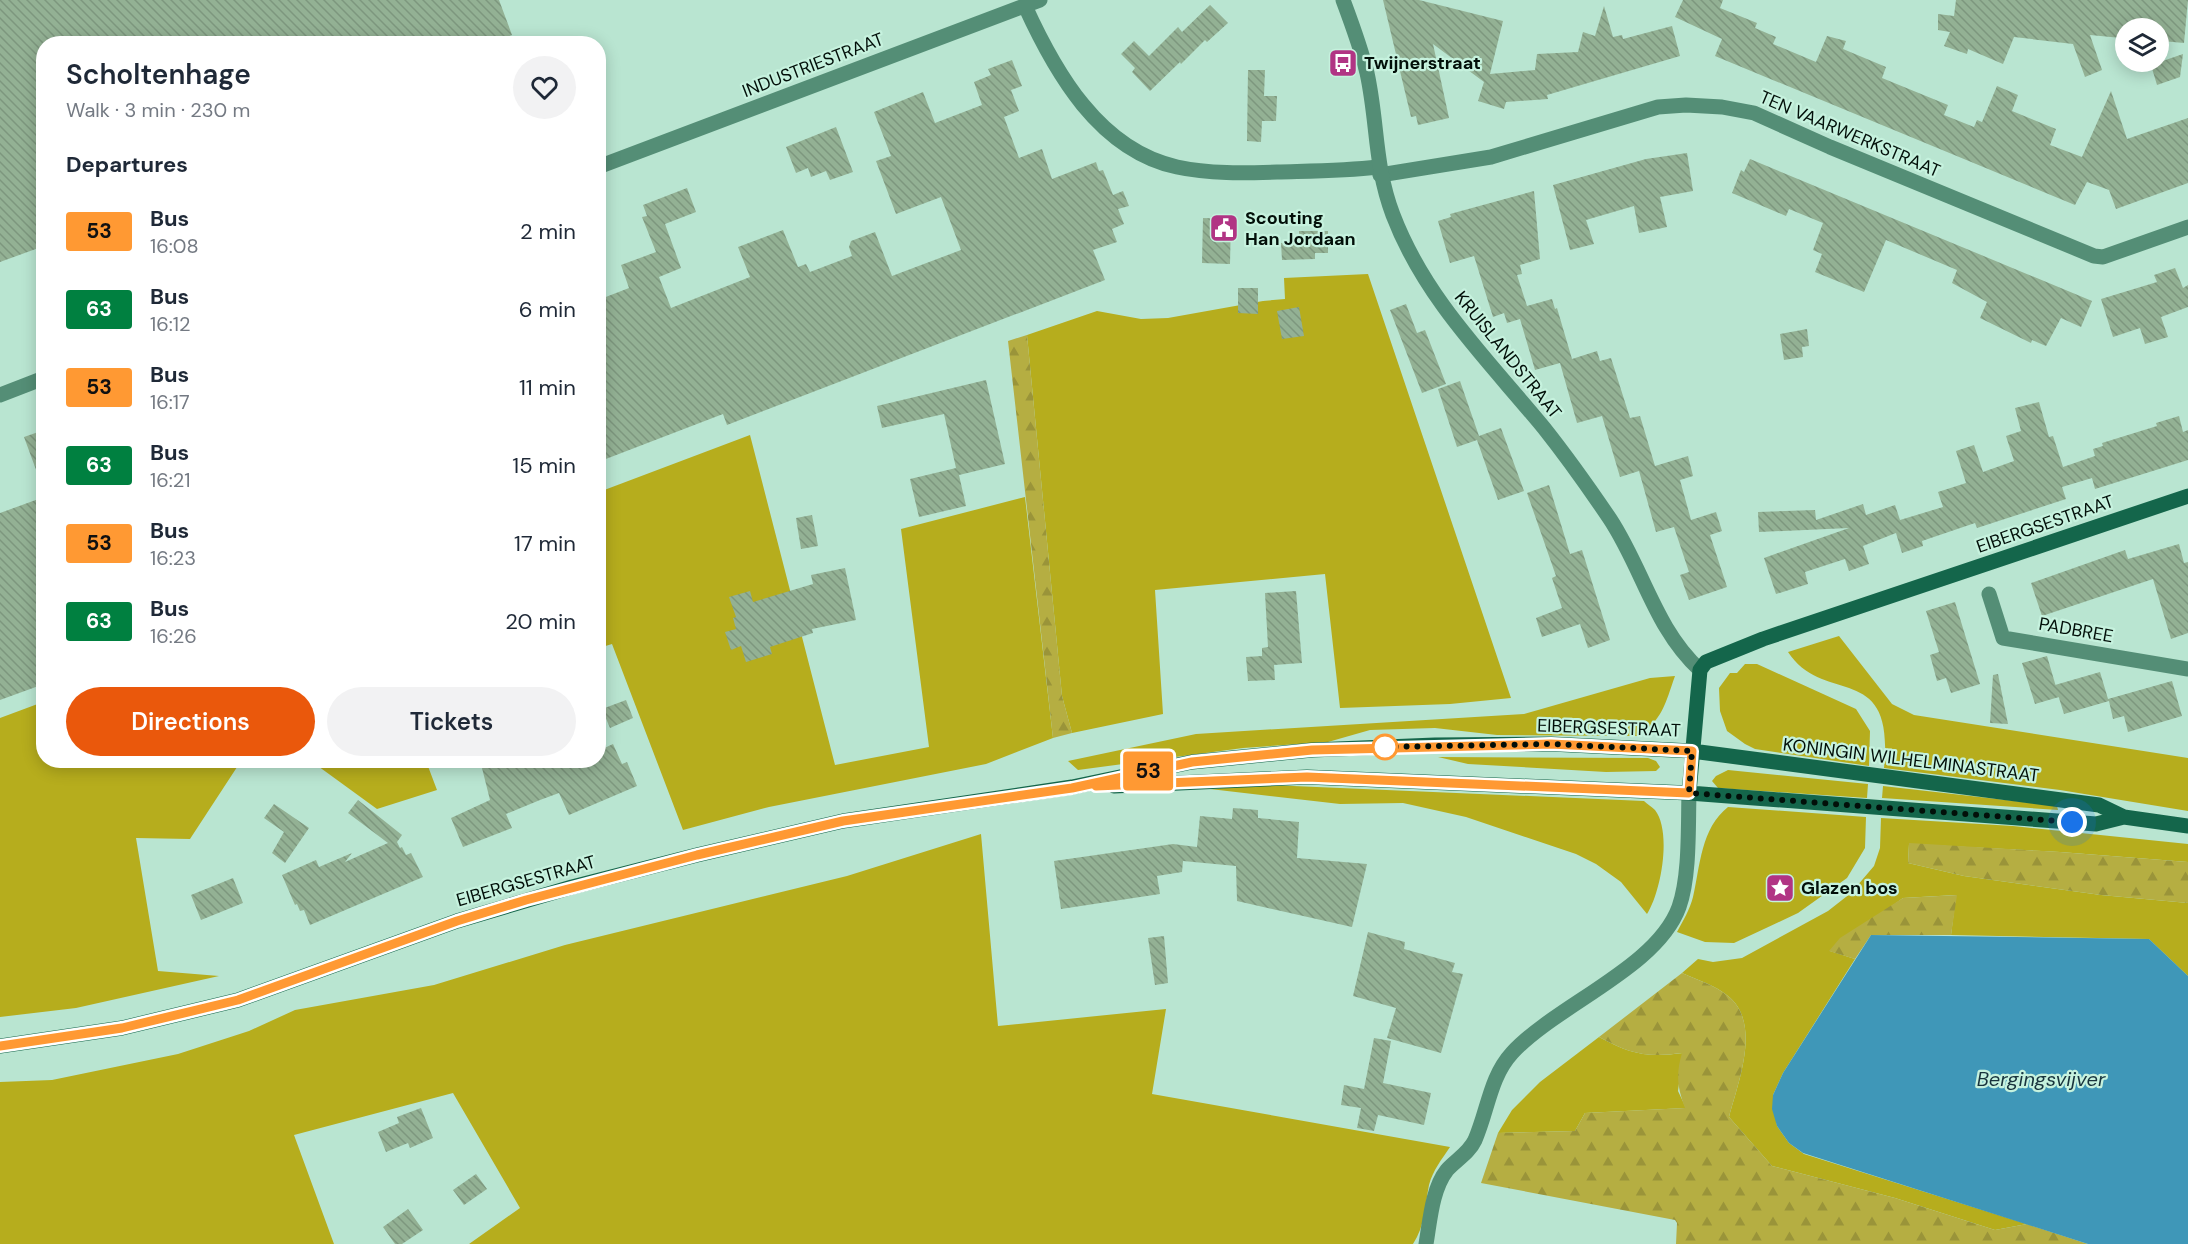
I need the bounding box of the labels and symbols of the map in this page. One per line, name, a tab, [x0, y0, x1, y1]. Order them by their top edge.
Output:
street label: INDUSTRIESTRAAT	[739, 27, 887, 103]
bus stop icon: Twijnerstraat	[1327, 47, 1359, 79]
place label: Twijnerstraat	[1364, 51, 1481, 75]
street label: TEN VAARWERKSTRAAT	[1756, 85, 1944, 183]
place label: Scouting Han Jordaan	[1245, 206, 1356, 251]
public building icon: Scouting Han Jordaan	[1208, 212, 1240, 244]
street label: KRUISLANDSTRAAT	[1449, 286, 1567, 424]
street label: EIBERGSESTRAAT	[1973, 489, 2117, 559]
street label: PADBREE	[2037, 612, 2115, 648]
street label: EIBERGSESTRAAT	[1537, 713, 1681, 743]
street label: KONINGIN WILHELMINASTRAAT	[1781, 732, 2041, 788]
unlabelled marker	[1372, 734, 1398, 760]
line badge: 53	[1121, 752, 1175, 790]
your location	[2057, 807, 2087, 837]
street label: EIBERGSESTRAAT	[454, 850, 598, 912]
place icon: Glazen bos	[1764, 872, 1796, 904]
place label: Glazen bos	[1801, 876, 1898, 900]
water label: Bergingsvijver	[1977, 1066, 2106, 1092]

